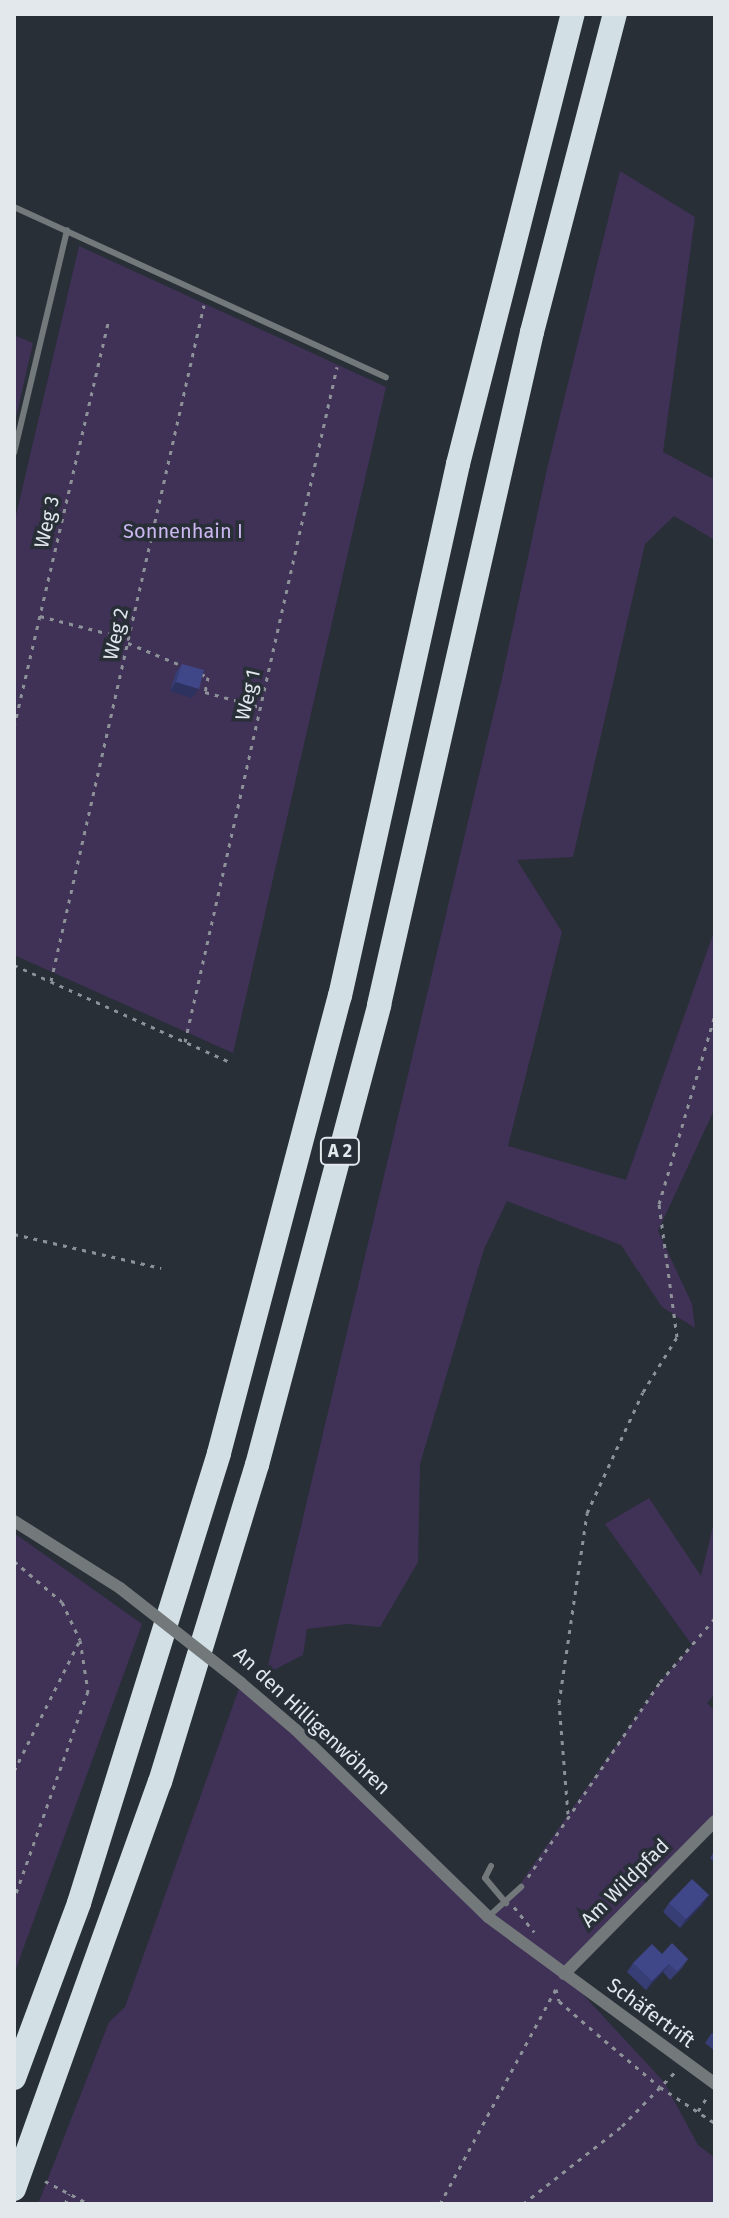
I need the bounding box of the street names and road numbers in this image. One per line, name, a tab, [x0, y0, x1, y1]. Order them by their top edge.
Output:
street label: Weg 3	[29, 494, 65, 550]
street label: Weg 2	[98, 606, 134, 662]
street label: Weg 1	[231, 667, 265, 723]
road number: A 2	[318, 1137, 362, 1165]
street label: An den Hilligenwöhren	[229, 1642, 395, 1800]
street label: Am Wildpfad	[576, 1834, 674, 1932]
street label: Schäfertrift	[602, 1973, 700, 2053]

